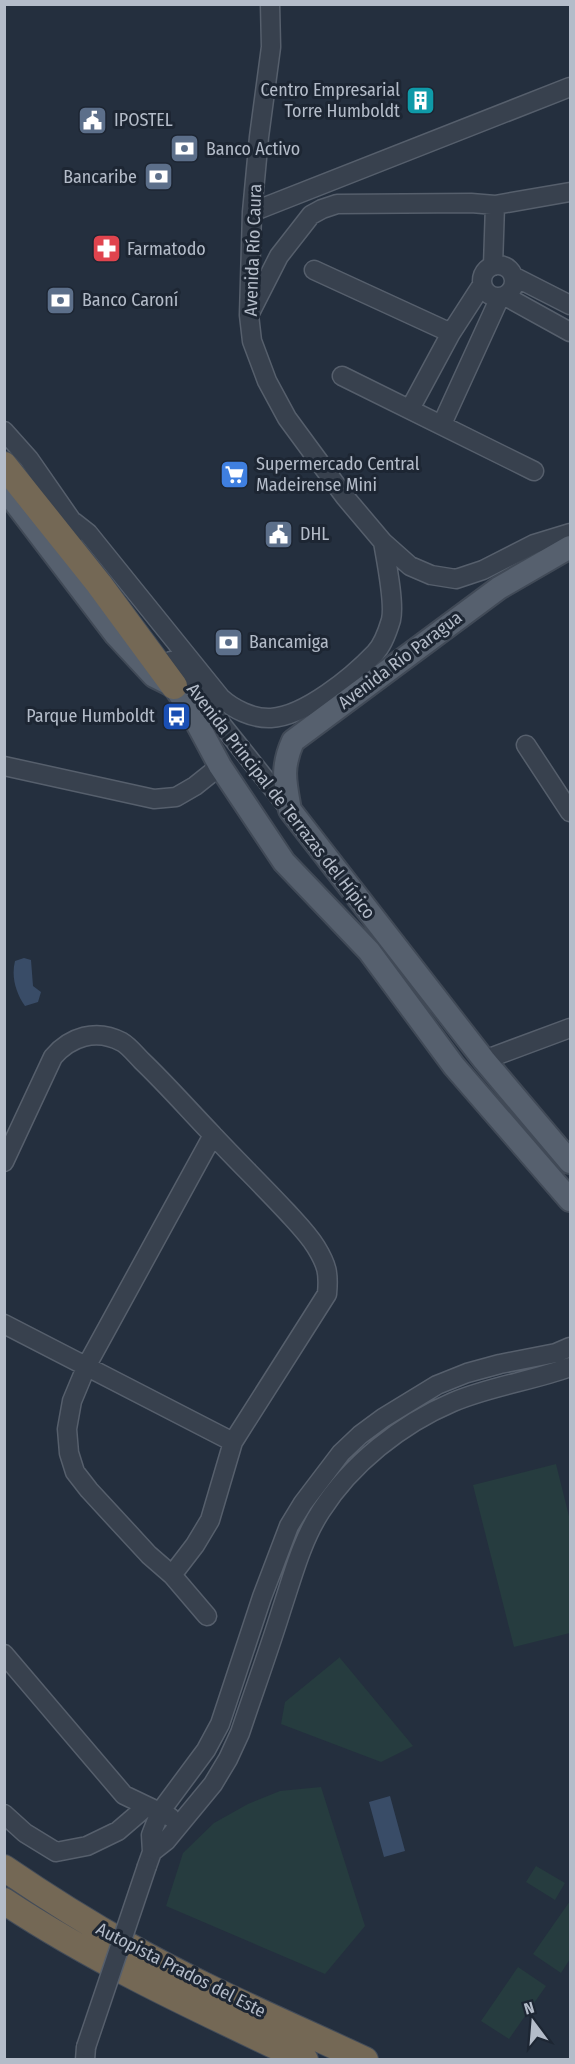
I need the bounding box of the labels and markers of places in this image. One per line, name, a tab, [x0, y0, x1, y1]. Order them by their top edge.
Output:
place label: Centro Empresarial Torre Humboldt	[261, 79, 400, 122]
building icon: Centro Empresarial Torre Humboldt	[405, 84, 437, 116]
public building icon: IPOSTEL	[77, 104, 109, 136]
place label: IPOSTEL	[114, 109, 173, 131]
bank icon: Banco Activo	[169, 133, 201, 165]
place label: Banco Activo	[206, 138, 300, 160]
bank icon: Bancaribe	[142, 161, 174, 193]
place label: Bancaribe	[63, 166, 137, 188]
pharmacy icon: Farmatodo	[90, 233, 122, 265]
place label: Farmatodo	[127, 238, 206, 260]
bank icon: Banco Caroní	[45, 284, 77, 316]
place label: Banco Caroní	[82, 289, 179, 311]
place label: Supermercado Central Madeirense Mini	[256, 453, 420, 496]
supermarket icon: Supermercado Central Madeirense Mini	[219, 458, 251, 490]
public building icon: DHL	[263, 518, 295, 550]
place label: DHL	[300, 523, 329, 545]
bank icon: Bancamiga	[212, 626, 244, 658]
place label: Bancamiga	[249, 631, 329, 653]
bus stop icon: Parque Humboldt	[160, 700, 192, 732]
place label: Parque Humboldt	[26, 705, 155, 727]

